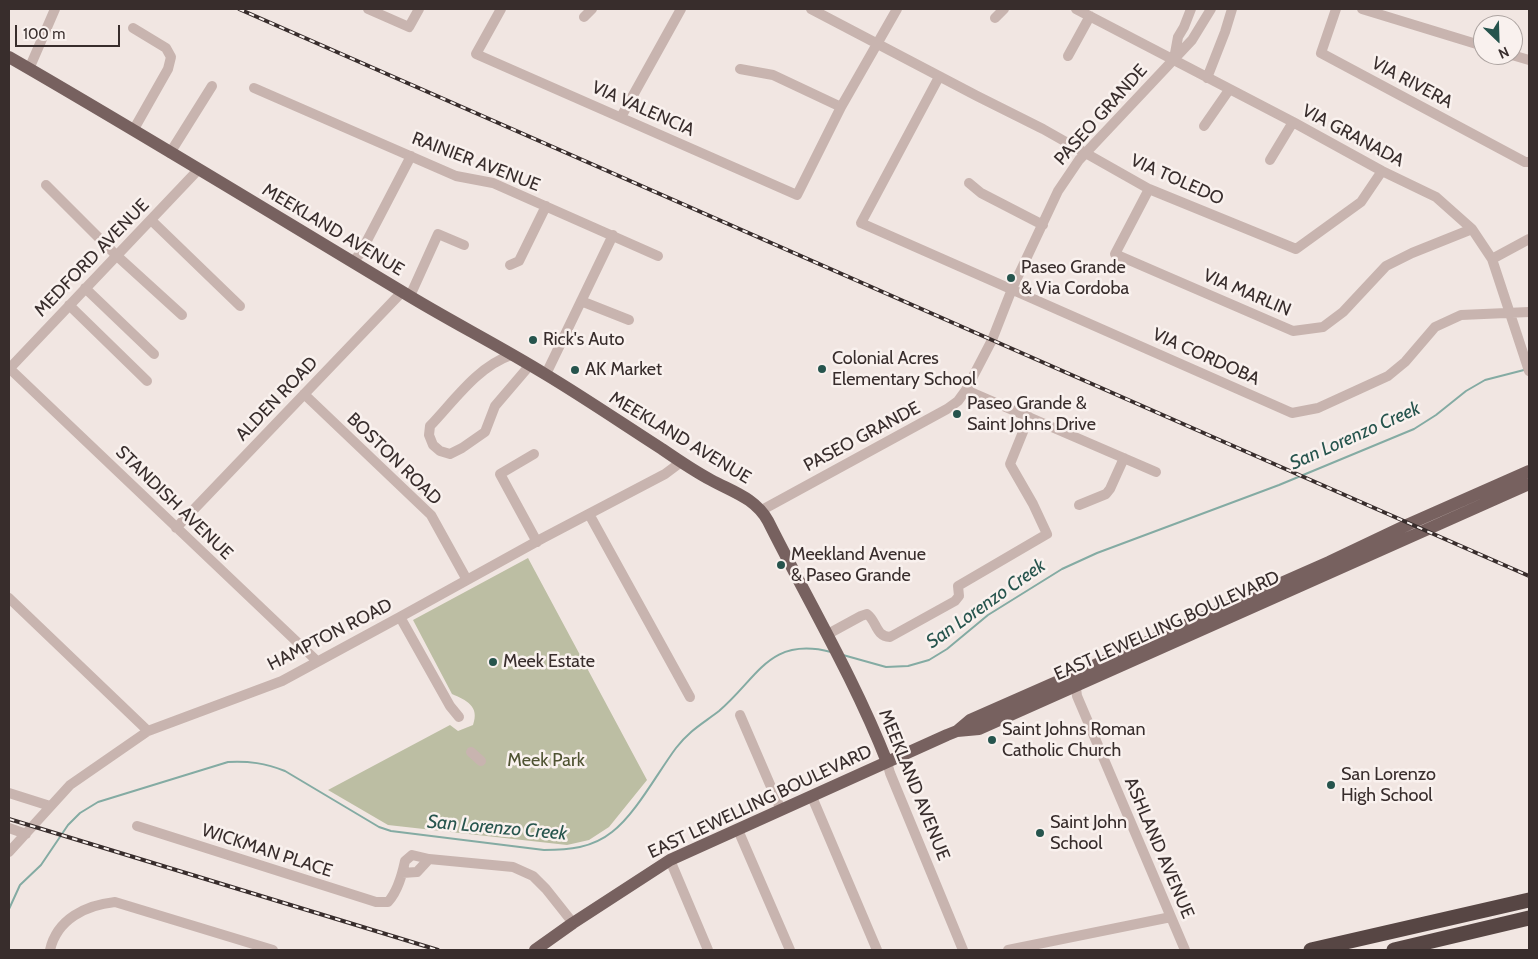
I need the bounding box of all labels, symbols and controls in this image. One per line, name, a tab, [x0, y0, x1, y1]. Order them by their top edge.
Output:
scale bar	[18, 15, 122, 47]
north arrow	[1473, 15, 1523, 65]
text: 100 m	[23, 25, 65, 43]
text: N	[1496, 43, 1512, 63]
street label: VIA RIVERA	[1368, 53, 1456, 113]
street label: PASEO GRANDE	[1050, 60, 1152, 170]
street label: VIA VALENCIA	[588, 77, 698, 141]
street label: VIA GRANADA	[1298, 100, 1408, 172]
street label: RAINIER AVENUE	[409, 128, 543, 196]
street label: VIA TOLEDO	[1127, 150, 1227, 210]
street label: MEEKLAND AVENUE	[258, 179, 408, 281]
street label: MEDFORD AVENUE	[30, 195, 154, 321]
place label: Paseo Grande & Via Cordoba	[1021, 257, 1129, 300]
street label: VIA MARLIN	[1200, 265, 1294, 321]
marker: Paseo Grande & Via Cordoba	[1005, 272, 1017, 284]
street label: VIA CORDOBA	[1149, 324, 1263, 390]
place label: Rick's Auto	[543, 329, 624, 351]
marker: Rick's Auto	[527, 334, 539, 346]
place label: Colonial Acres Elementary School	[832, 348, 976, 390]
street label: ALDEN ROAD	[232, 352, 322, 446]
place label: AK Market	[585, 359, 662, 381]
marker: Colonial Acres Elementary School	[816, 363, 828, 375]
marker: AK Market	[569, 364, 581, 376]
street label: MEEKLAND AVENUE	[605, 387, 755, 489]
place label: Paseo Grande & Saint Johns Drive	[967, 393, 1096, 436]
street label: PASEO GRANDE	[800, 397, 924, 477]
water label: San Lorenzo Creek	[1286, 397, 1424, 475]
street label: BOSTON ROAD	[342, 408, 446, 510]
marker: Paseo Grande & Saint Johns Drive	[951, 408, 963, 420]
street label: STANDISH AVENUE	[111, 442, 237, 564]
place label: Meekland Avenue & Paseo Grande	[791, 544, 926, 586]
water label: San Lorenzo Creek	[922, 554, 1050, 654]
marker: Meekland Avenue & Paseo Grande	[775, 559, 787, 571]
street label: EAST LEWELLING BOULEVARD	[1051, 566, 1283, 686]
street label: HAMPTON ROAD	[264, 594, 396, 676]
place label: Meek Estate	[503, 651, 595, 673]
marker: Meek Estate	[487, 656, 499, 668]
street label: MEEKLAND AVENUE	[874, 706, 954, 864]
place label: Saint Johns Roman Catholic Church	[1002, 719, 1145, 762]
marker: Saint Johns Roman Catholic Church	[986, 734, 998, 746]
street label: EAST LEWELLING BOULEVARD	[645, 741, 875, 863]
park label: Meek Park	[507, 750, 585, 772]
place label: San Lorenzo High School	[1341, 764, 1436, 806]
street label: ASHLAND AVENUE	[1120, 774, 1198, 922]
marker: San Lorenzo High School	[1325, 779, 1337, 791]
water label: San Lorenzo Creek	[426, 811, 568, 845]
place label: Saint John School	[1050, 812, 1127, 854]
street label: WICKMAN PLACE	[199, 820, 335, 882]
marker: Saint John School	[1034, 827, 1046, 839]

